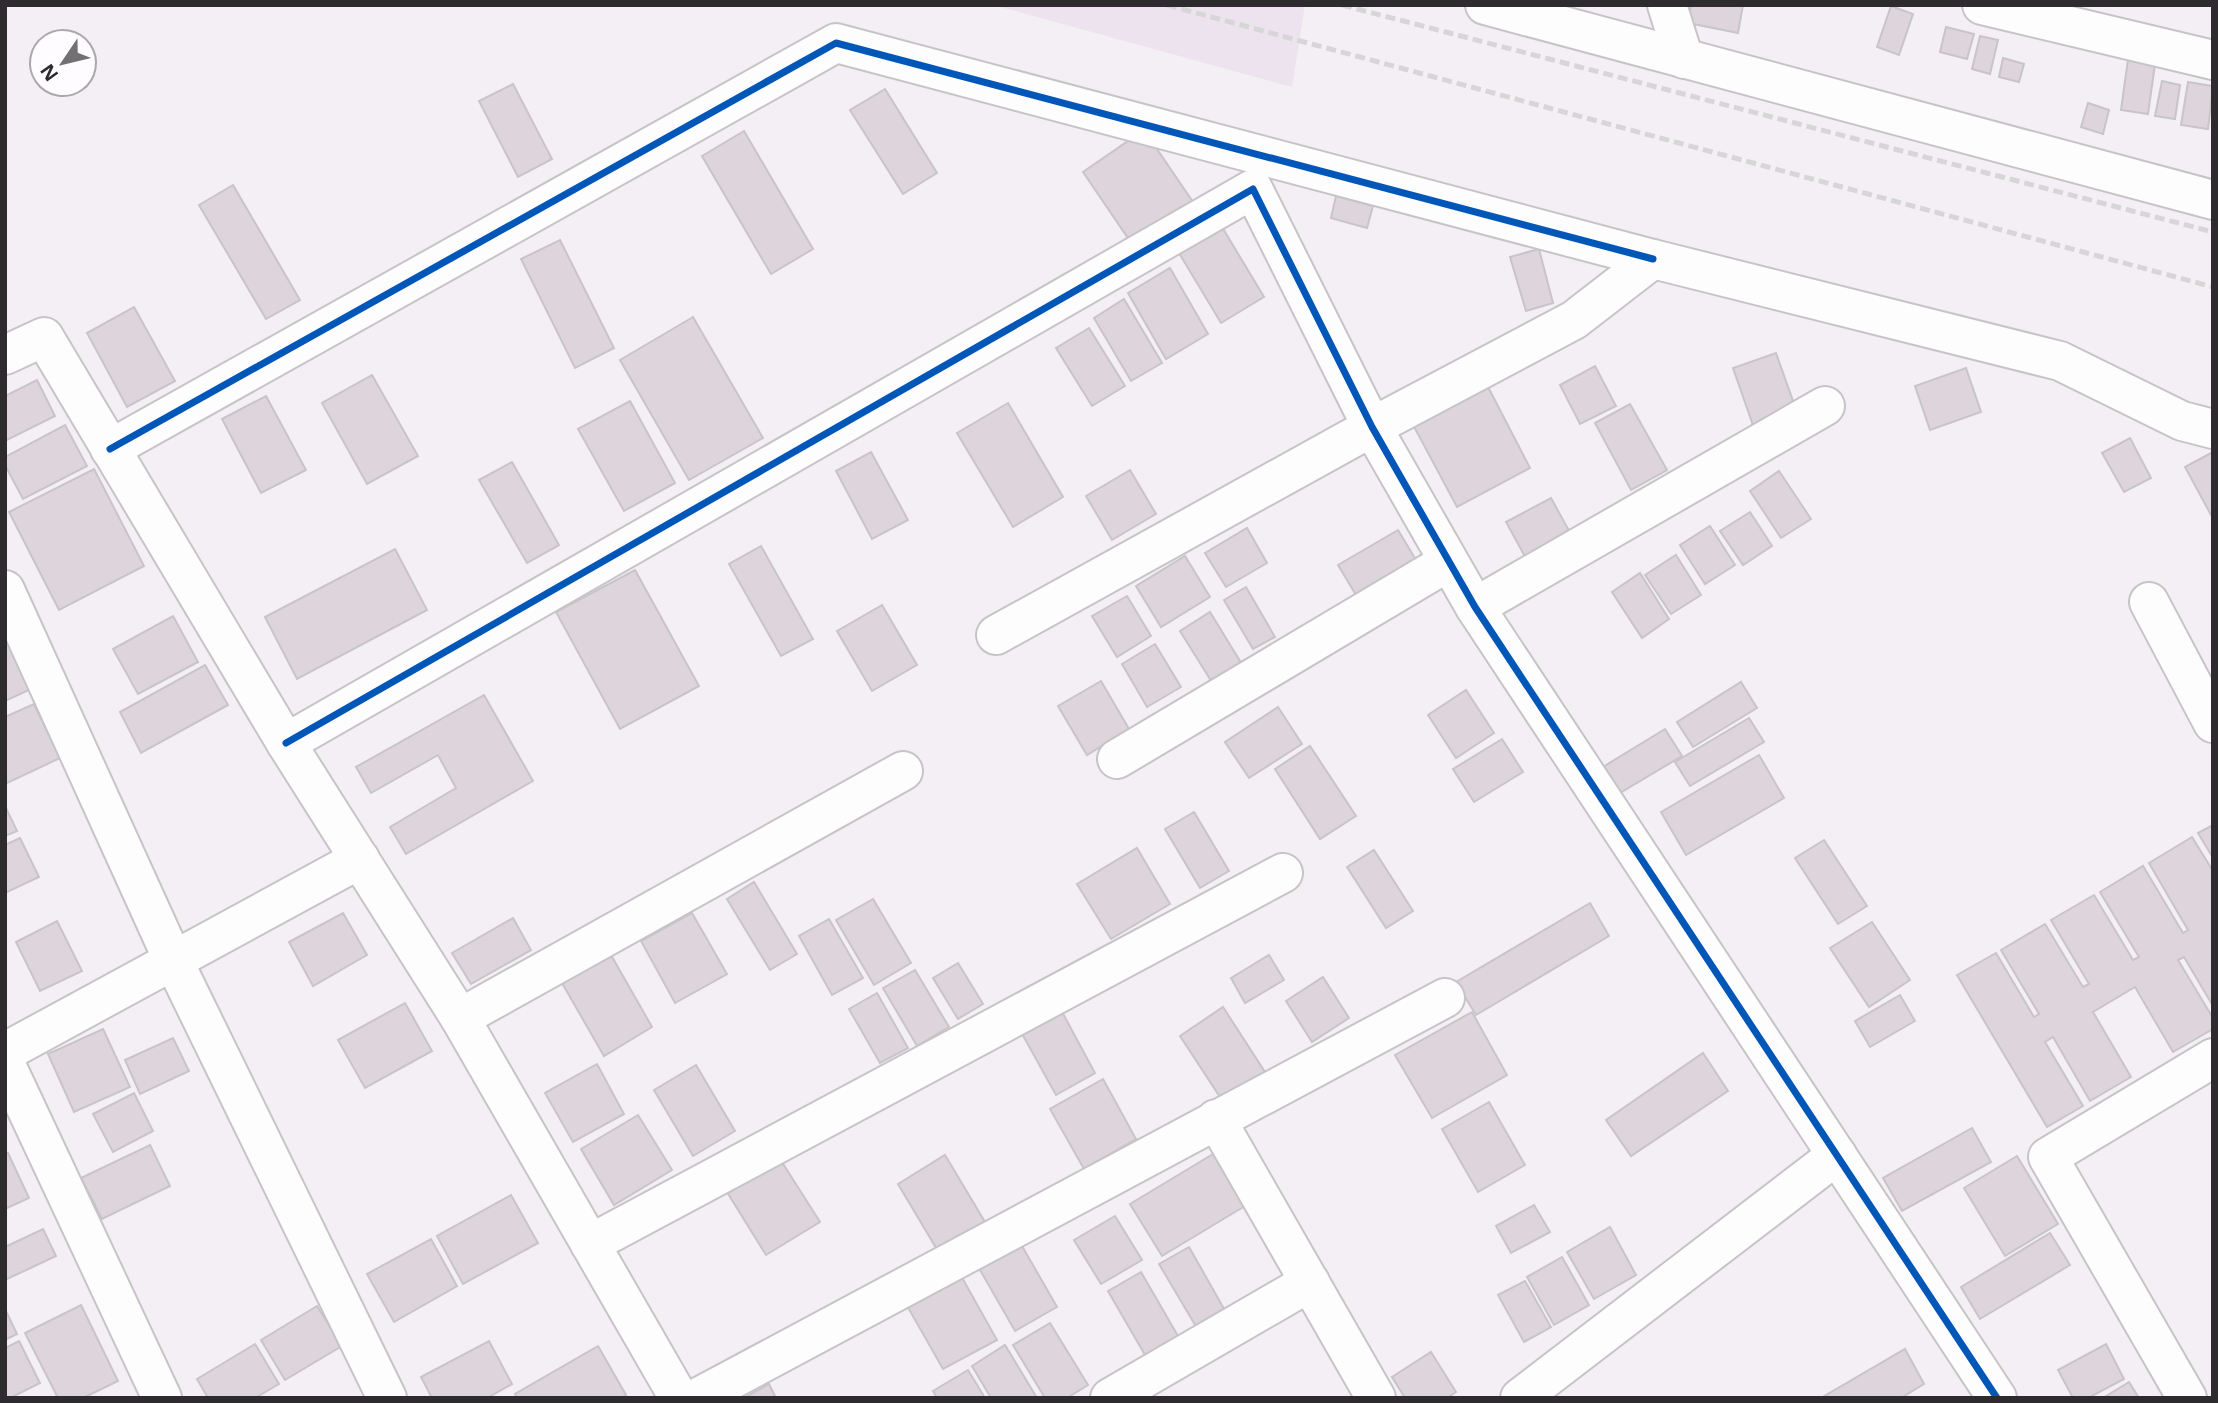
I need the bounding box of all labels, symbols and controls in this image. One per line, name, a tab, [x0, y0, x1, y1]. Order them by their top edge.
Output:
north arrow	[28, 28, 98, 98]
text: N	[34, 59, 64, 87]

